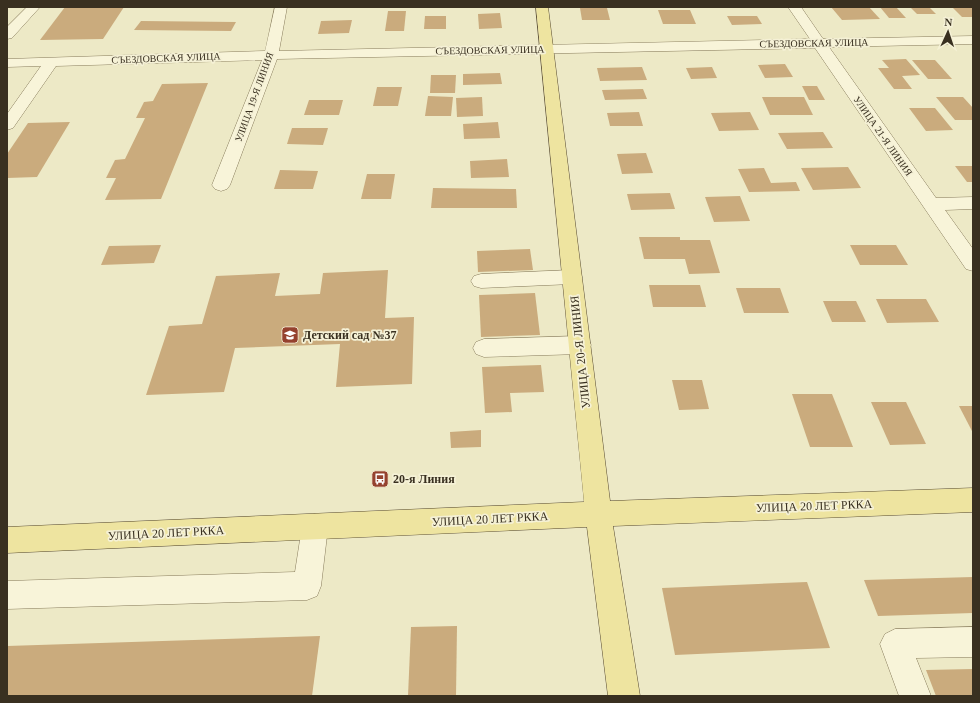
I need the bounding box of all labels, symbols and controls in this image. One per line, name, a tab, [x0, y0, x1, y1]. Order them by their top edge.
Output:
north arrow	[928, 12, 968, 52]
text: N	[944, 16, 953, 28]
street label: СЪЕЗДОВСКАЯ УЛИЦА	[759, 37, 869, 49]
street label: СЪЕЗДОВСКАЯ УЛИЦА	[435, 44, 545, 56]
street label: УЛИЦА 19-Я ЛИНИЯ	[233, 50, 275, 143]
street label: СЪЕЗДОВСКАЯ УЛИЦА	[111, 51, 221, 65]
street label: УЛИЦА 21-Я ЛИНИЯ	[851, 94, 915, 178]
street label: УЛИЦА 20-Я ЛИНИЯ	[567, 295, 593, 409]
school or university icon: Детский сад №37	[280, 325, 300, 345]
place label: Детский сад №37	[303, 328, 396, 342]
bus stop icon: 20-я Линия	[370, 469, 390, 489]
place label: 20-я Линия	[393, 472, 455, 486]
street label: УЛИЦА 20 ЛЕТ РККА	[756, 497, 873, 515]
street label: УЛИЦА 20 ЛЕТ РККА	[431, 509, 549, 529]
street label: УЛИЦА 20 ЛЕТ РККА	[107, 523, 225, 543]

